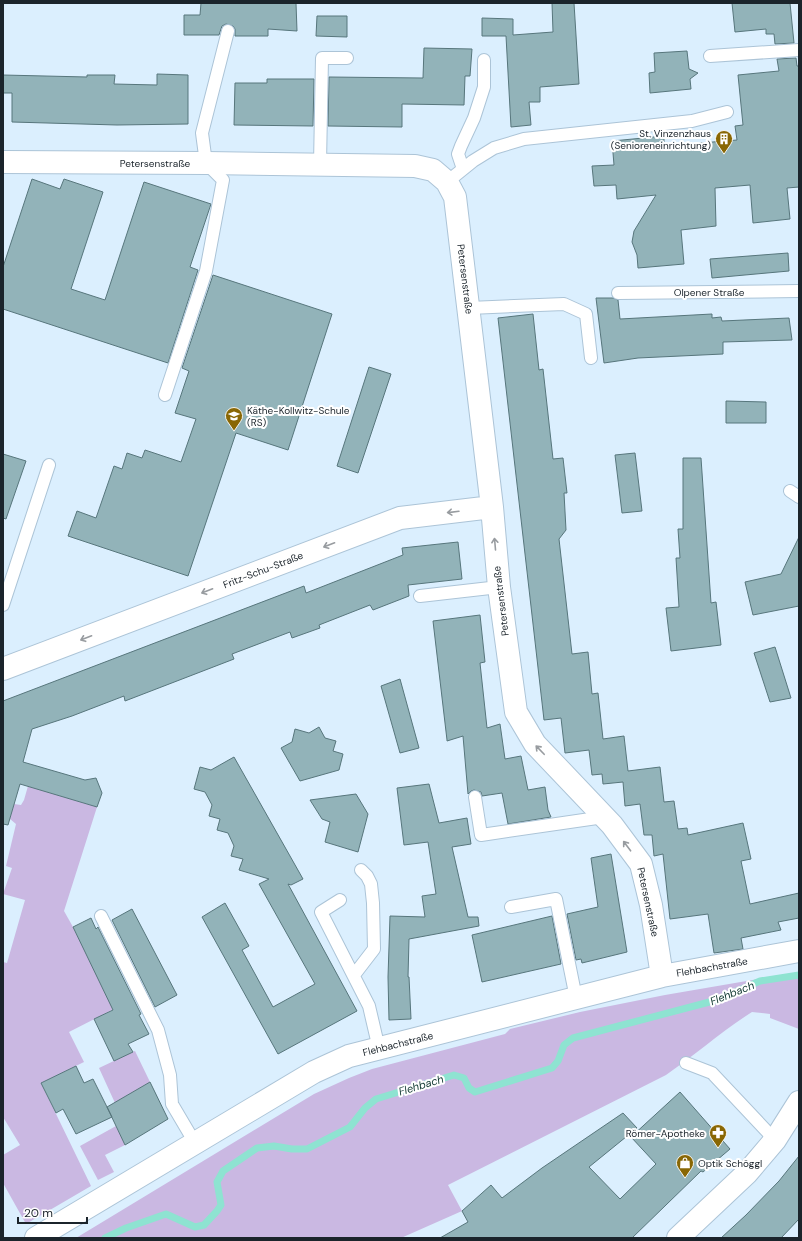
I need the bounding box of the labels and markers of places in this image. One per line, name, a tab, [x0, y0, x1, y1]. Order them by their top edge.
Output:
place label: St. Vinzenzhaus (Senioreneinrichtung)	[611, 127, 711, 152]
building icon: St. Vinzenzhaus (Senioreneinrichtung)	[714, 129, 734, 154]
place label: Käthe-Kollwitz-Schule (RS)	[247, 404, 350, 429]
school or university icon: Käthe-Kollwitz-Schule (RS)	[224, 406, 244, 431]
pharmacy icon: Römer-Apotheke	[708, 1123, 728, 1148]
place label: Römer-Apotheke	[626, 1127, 705, 1140]
shop icon: Optik Schöggl	[675, 1153, 695, 1178]
place label: Optik Schöggl	[698, 1157, 762, 1170]

